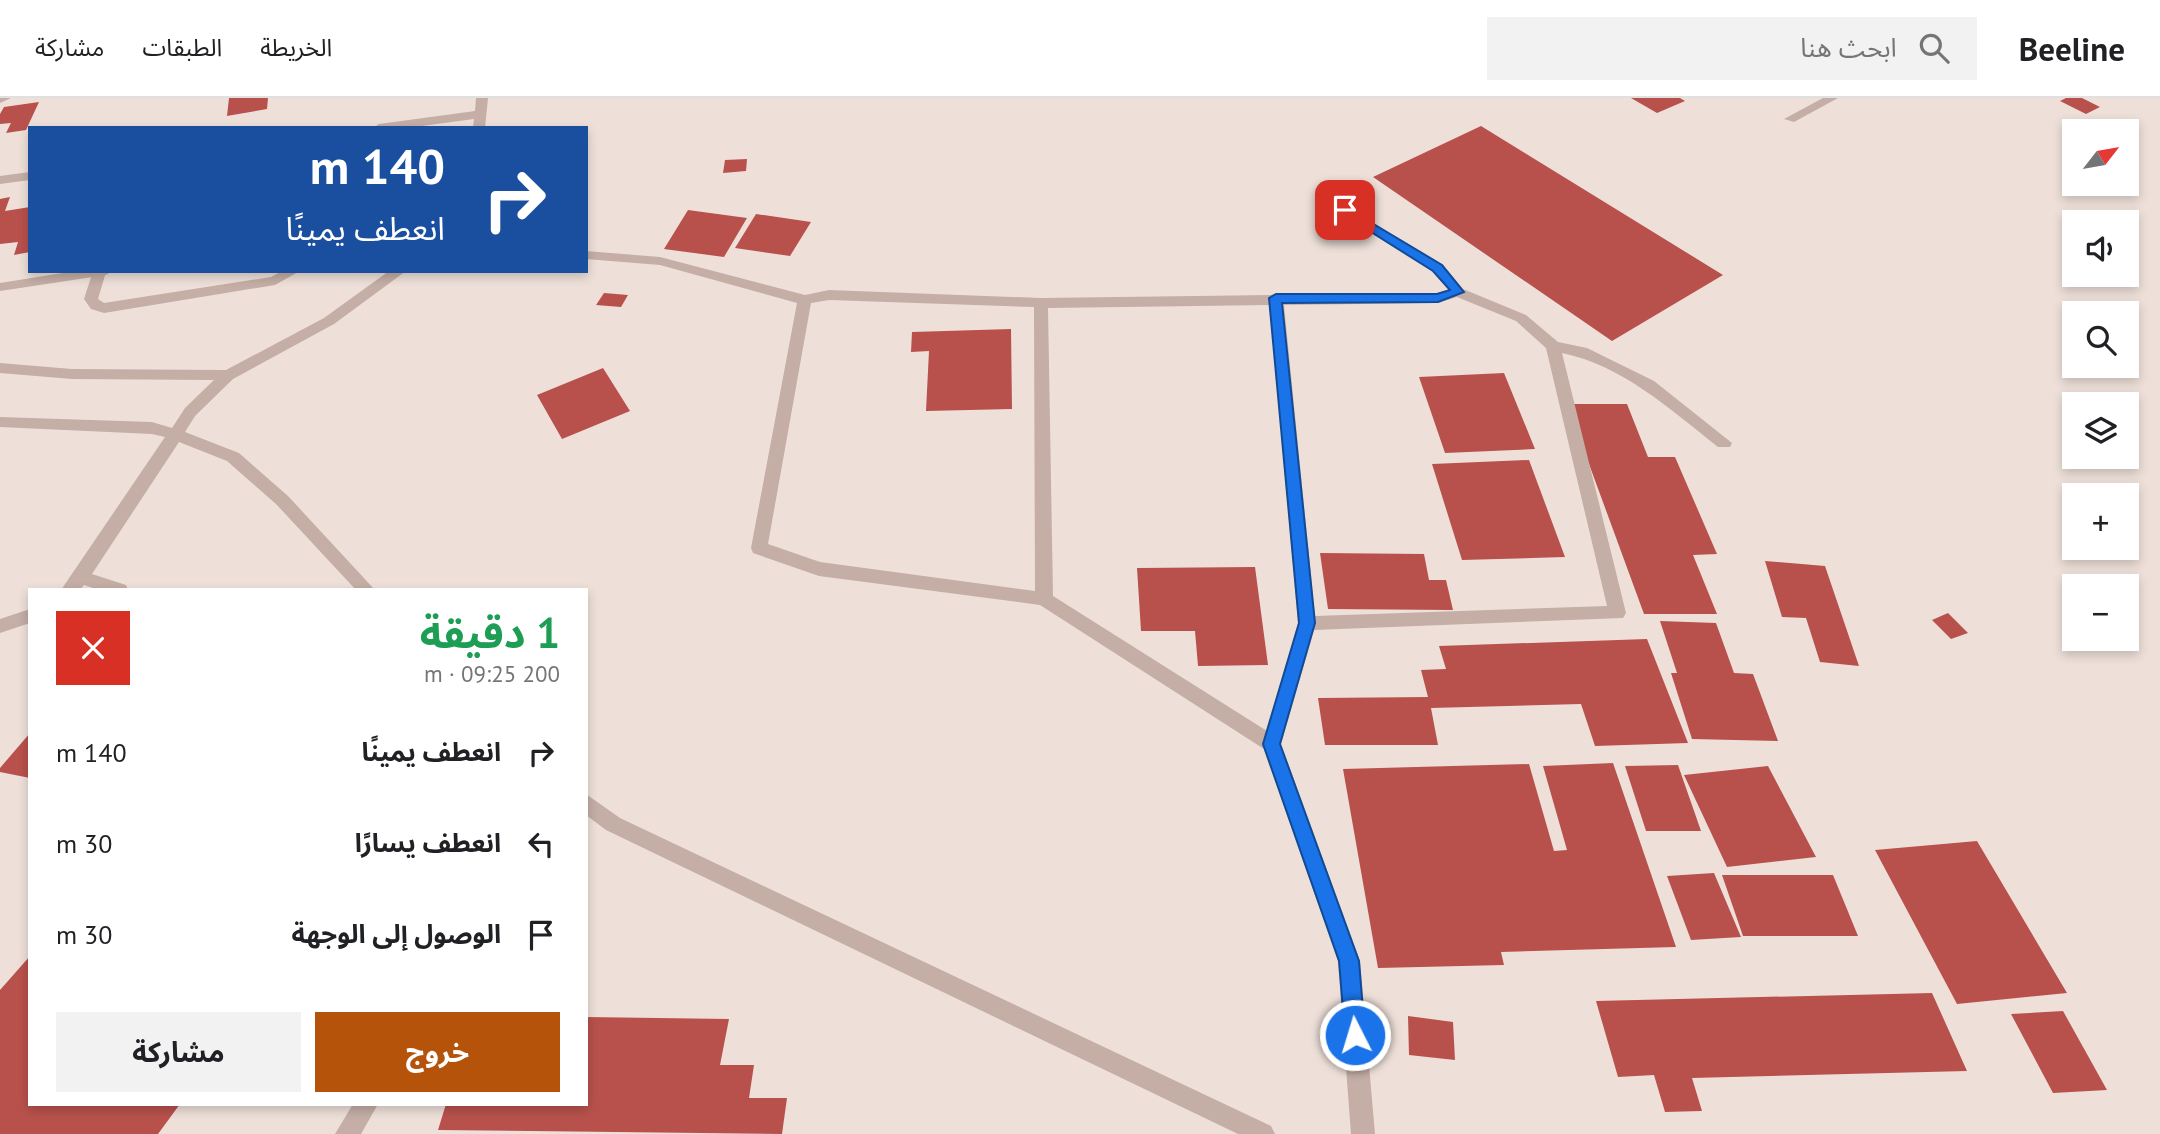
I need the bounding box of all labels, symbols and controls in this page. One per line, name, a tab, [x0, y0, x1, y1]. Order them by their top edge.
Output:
search box	[1487, 17, 1977, 80]
text: Beeline	[2019, 27, 2125, 70]
icon: search	[1915, 29, 1953, 67]
text: ابحث هنا	[1800, 31, 1897, 64]
text: مشاركة	[35, 32, 104, 63]
text: الطبقات	[142, 32, 222, 63]
text: الخريطة	[260, 32, 332, 63]
north arrow	[2062, 119, 2138, 196]
map controls	[2062, 119, 2139, 651]
text: 140 m	[310, 134, 445, 198]
icon: right	[469, 154, 560, 245]
pin	[1315, 180, 1375, 240]
icon: arrive	[1326, 191, 1364, 229]
text: انعطف يمينًا	[285, 207, 445, 249]
button: sound	[2062, 210, 2139, 287]
button: search	[2062, 301, 2139, 378]
button: layers	[2062, 392, 2139, 469]
button: +	[2062, 483, 2139, 560]
button: −	[2062, 574, 2139, 651]
text: 1 دقيقة	[420, 605, 560, 660]
button: close	[56, 611, 130, 685]
text: 200 m · 09:25	[424, 659, 560, 688]
icon: right	[522, 734, 560, 772]
text: انعطف يمينًا	[361, 735, 501, 768]
text: 140 m	[56, 736, 127, 769]
icon: left	[522, 825, 560, 863]
text: انعطف يسارًا	[355, 826, 501, 859]
text: 30 m	[56, 827, 112, 860]
icon: arrive	[522, 916, 560, 954]
text: الوصول إلى الوجهة	[292, 917, 501, 950]
text: 30 m	[56, 918, 112, 951]
position arrow	[1318, 998, 1392, 1072]
button: مشاركة	[56, 1012, 301, 1092]
button: خروج	[315, 1012, 560, 1092]

